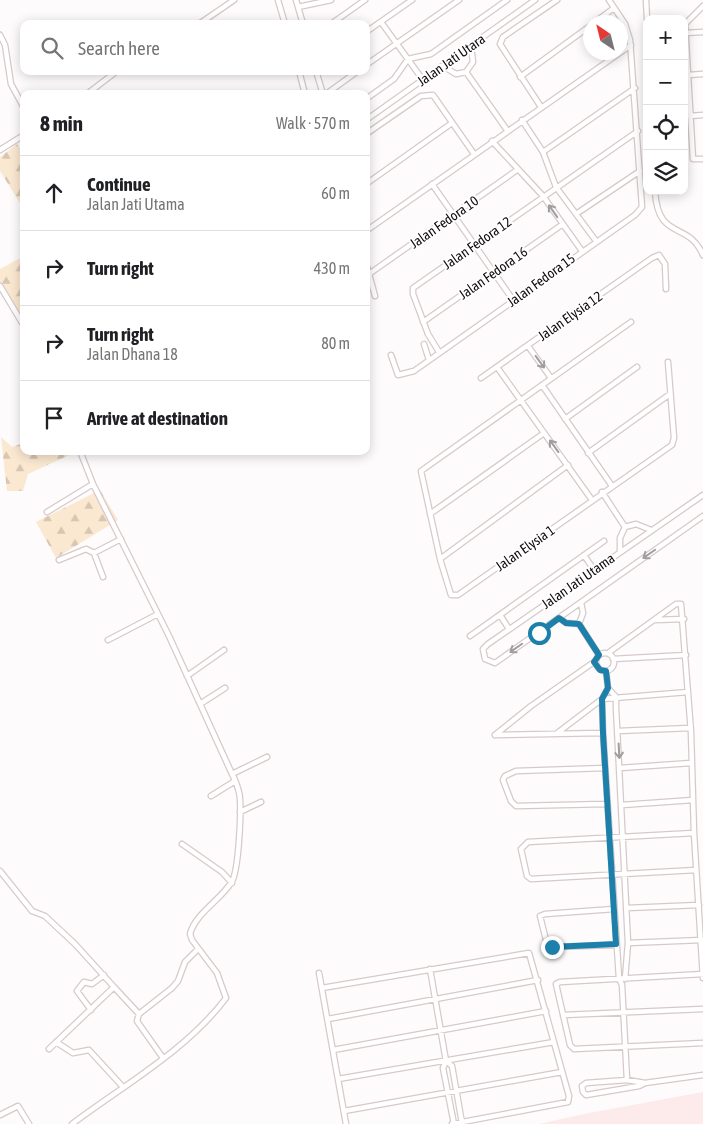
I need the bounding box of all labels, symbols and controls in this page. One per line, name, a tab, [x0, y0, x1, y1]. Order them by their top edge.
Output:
north arrow	[583, 15, 628, 60]
map controls	[643, 15, 688, 195]
button: +	[643, 15, 688, 60]
search box	[20, 20, 370, 75]
street label: Jalan Jati Utara	[414, 31, 488, 89]
icon: search	[38, 34, 66, 62]
text: Search here	[78, 37, 160, 59]
button: −	[643, 60, 688, 105]
button: locate	[643, 105, 688, 150]
text: 8 min	[40, 111, 83, 135]
text: Walk · 570 m	[276, 114, 350, 132]
button: layers	[643, 150, 688, 195]
text: Continue	[87, 173, 151, 195]
icon: ahead	[40, 179, 68, 207]
text: 60 m	[321, 184, 350, 202]
street label: Jalan Fedora 10	[407, 192, 482, 252]
text: Jalan Jati Utama	[87, 195, 185, 213]
one-way arrow	[548, 204, 558, 218]
street label: Jalan Fedora 12	[440, 213, 514, 273]
street label: Jalan Fedora 16	[456, 243, 531, 303]
street label: Jalan Fedora 15	[504, 250, 578, 310]
icon: right	[40, 254, 68, 282]
text: Turn right	[87, 257, 154, 279]
text: 430 m	[314, 259, 350, 277]
street label: Jalan Elysia 12	[535, 288, 605, 344]
text: Turn right	[87, 323, 154, 345]
icon: right	[40, 329, 68, 357]
text: 80 m	[321, 334, 350, 352]
text: Jalan Dhana 18	[87, 345, 178, 363]
one-way arrow	[534, 355, 545, 368]
icon: arrive	[40, 404, 68, 432]
text: Arrive at destination	[87, 407, 228, 429]
one-way arrow	[549, 439, 559, 453]
street label: Jalan Elysia 1	[492, 522, 558, 574]
one-way arrow	[642, 549, 656, 559]
street label: Jalan Jati Utama	[538, 550, 618, 612]
route start	[528, 622, 551, 645]
one-way arrow	[509, 643, 523, 653]
one-way arrow	[614, 743, 623, 759]
route end	[541, 936, 564, 959]

